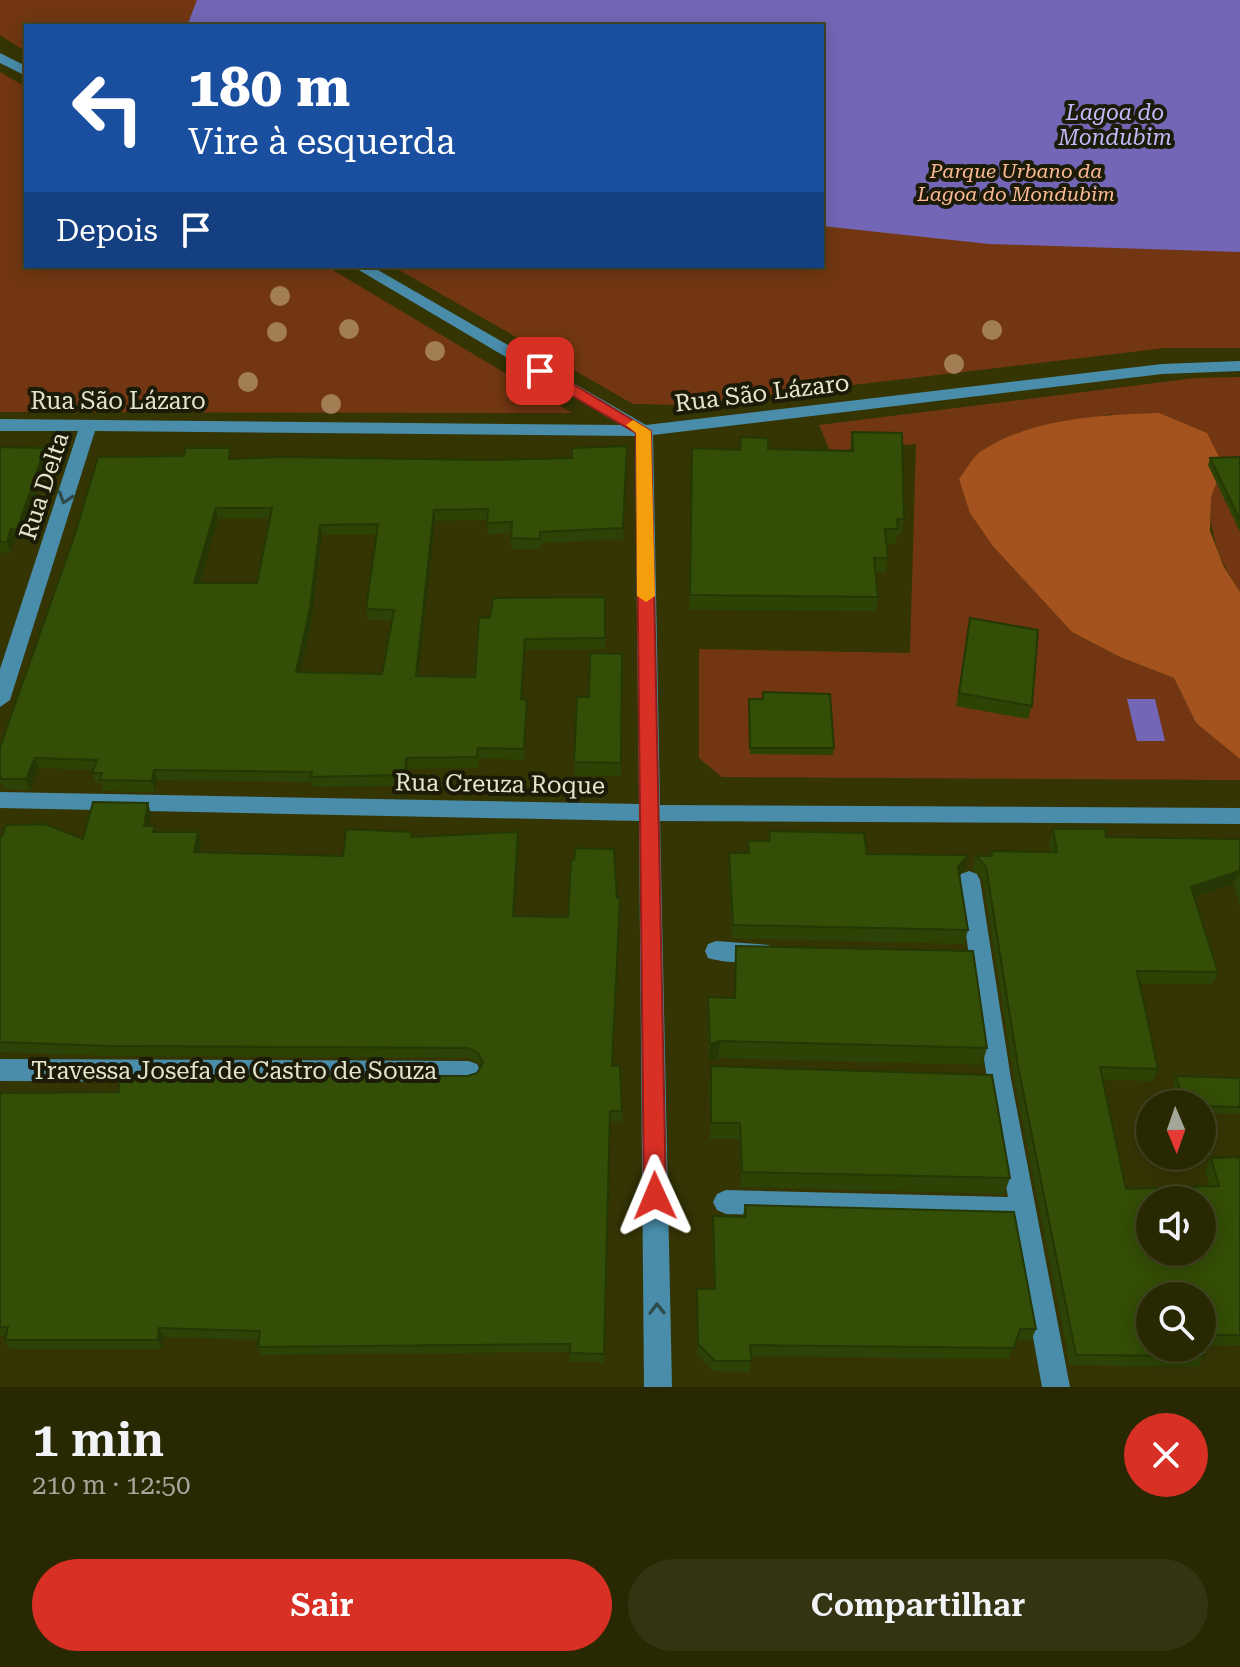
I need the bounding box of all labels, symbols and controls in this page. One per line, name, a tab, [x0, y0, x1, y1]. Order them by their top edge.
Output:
text: 180 m	[188, 54, 350, 120]
icon: left	[56, 56, 160, 160]
water label: Lagoa do Mondubim	[1057, 100, 1172, 150]
text: Vire à esquerda	[188, 121, 455, 163]
park label: Parque Urbano da Lagoa do Mondubim	[916, 159, 1115, 206]
icon: arrive	[174, 208, 218, 252]
text: Depois	[56, 213, 158, 248]
pin	[506, 337, 574, 405]
icon: arrive	[518, 349, 562, 393]
street label: Rua São Lázaro	[673, 368, 851, 418]
street label: Rua São Lázaro	[30, 387, 206, 415]
street label: Rua Delta	[14, 429, 74, 543]
one-way arrow	[59, 491, 75, 505]
street label: Rua Creuza Roque	[395, 768, 605, 800]
street label: Travessa Josefa de Castro de Souza	[31, 1057, 437, 1085]
north arrow	[1136, 1090, 1216, 1170]
map controls	[1136, 1090, 1216, 1362]
position arrow	[613, 1154, 697, 1238]
button: sound	[1136, 1186, 1216, 1266]
button: search	[1136, 1282, 1216, 1362]
one-way arrow	[648, 1302, 665, 1315]
text: 1 min	[32, 1412, 164, 1468]
button: close	[1124, 1413, 1208, 1497]
text: 210 m · 12:50	[32, 1470, 191, 1500]
button: Sair	[32, 1559, 612, 1651]
button: Compartilhar	[628, 1559, 1208, 1651]

